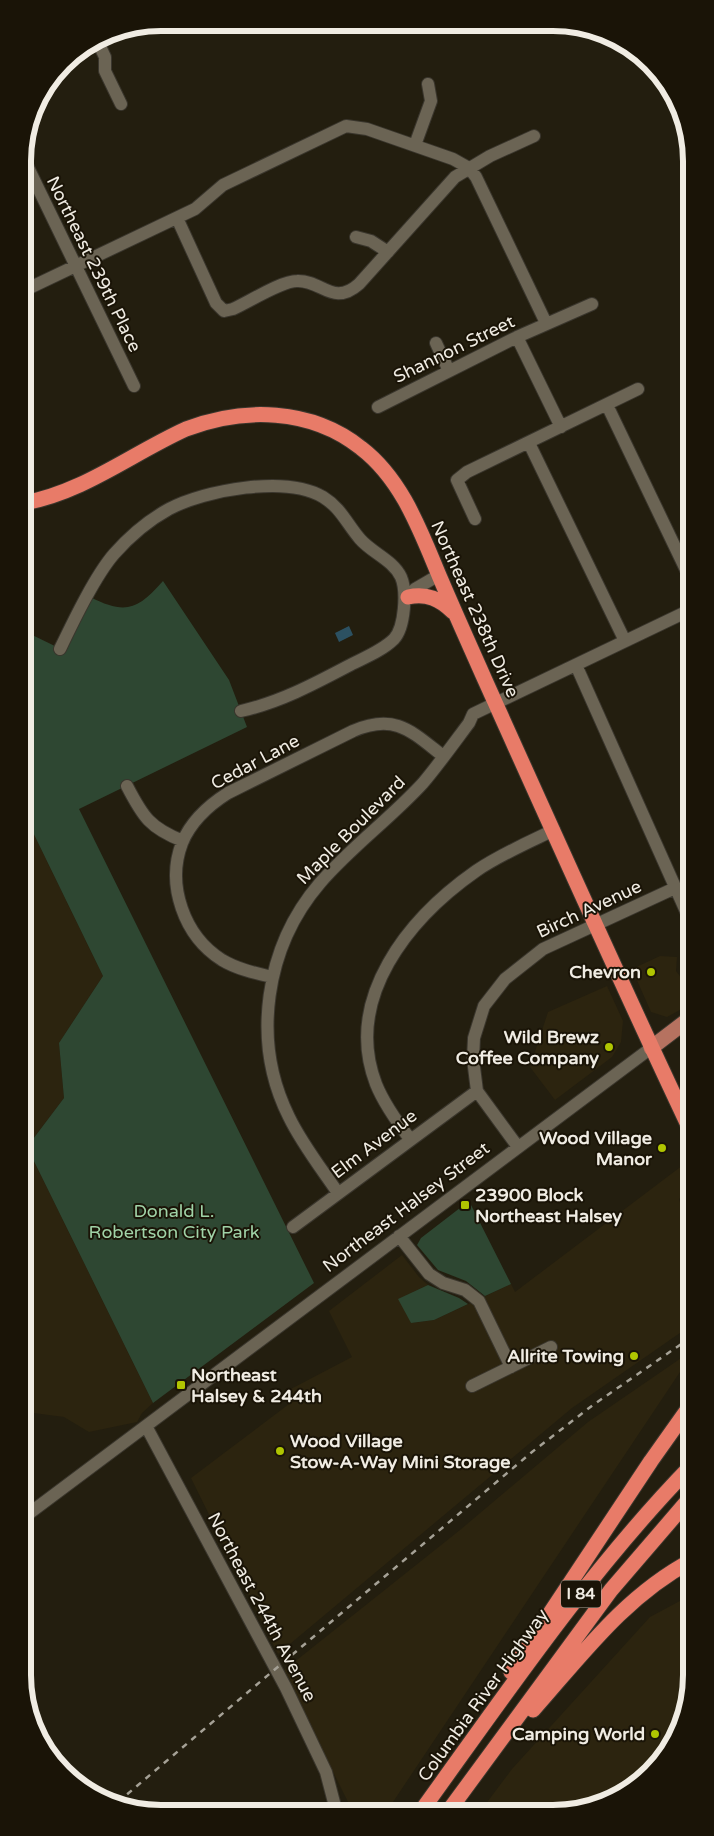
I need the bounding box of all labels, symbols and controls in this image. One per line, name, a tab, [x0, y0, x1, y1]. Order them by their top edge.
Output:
street label: Northeast 239th Place	[42, 172, 146, 356]
street label: Shannon Street	[390, 310, 518, 388]
street label: Northeast 238th Drive	[426, 517, 524, 701]
street label: Cedar Lane	[207, 729, 303, 795]
street label: Maple Boulevard	[292, 771, 410, 889]
street label: Birch Avenue	[533, 875, 645, 943]
place label: Chevron	[569, 961, 641, 983]
marker: Chevron	[645, 966, 657, 978]
place label: Wild Brewz Coffee Company	[456, 1026, 599, 1069]
marker: Wild Brewz Coffee Company	[603, 1041, 615, 1053]
street label: Elm Avenue	[327, 1105, 421, 1183]
place label: Wood Village Manor	[539, 1127, 653, 1170]
street label: Northeast Halsey Street	[318, 1137, 494, 1277]
marker: Wood Village Manor	[656, 1142, 668, 1154]
place label: 23900 Block Northeast Halsey	[475, 1184, 622, 1227]
marker: 23900 Block Northeast Halsey	[459, 1199, 471, 1211]
park label: Donald L. Robertson City Park	[89, 1200, 260, 1243]
place label: Allrite Towing	[507, 1345, 624, 1367]
marker: Allrite Towing	[628, 1350, 640, 1362]
place label: Northeast Halsey & 244th	[191, 1364, 322, 1407]
marker: Northeast Halsey & 244th	[175, 1379, 187, 1391]
place label: Wood Village Stow-A-Way Mini Storage	[290, 1430, 511, 1473]
marker: Wood Village Stow-A-Way Mini Storage	[274, 1445, 286, 1457]
street label: Northeast 244th Avenue	[203, 1509, 321, 1705]
road number: I 84	[561, 1580, 601, 1608]
street label: Columbia River Highway	[413, 1604, 553, 1786]
place label: Camping World	[512, 1723, 645, 1745]
marker: Camping World	[649, 1728, 661, 1740]

